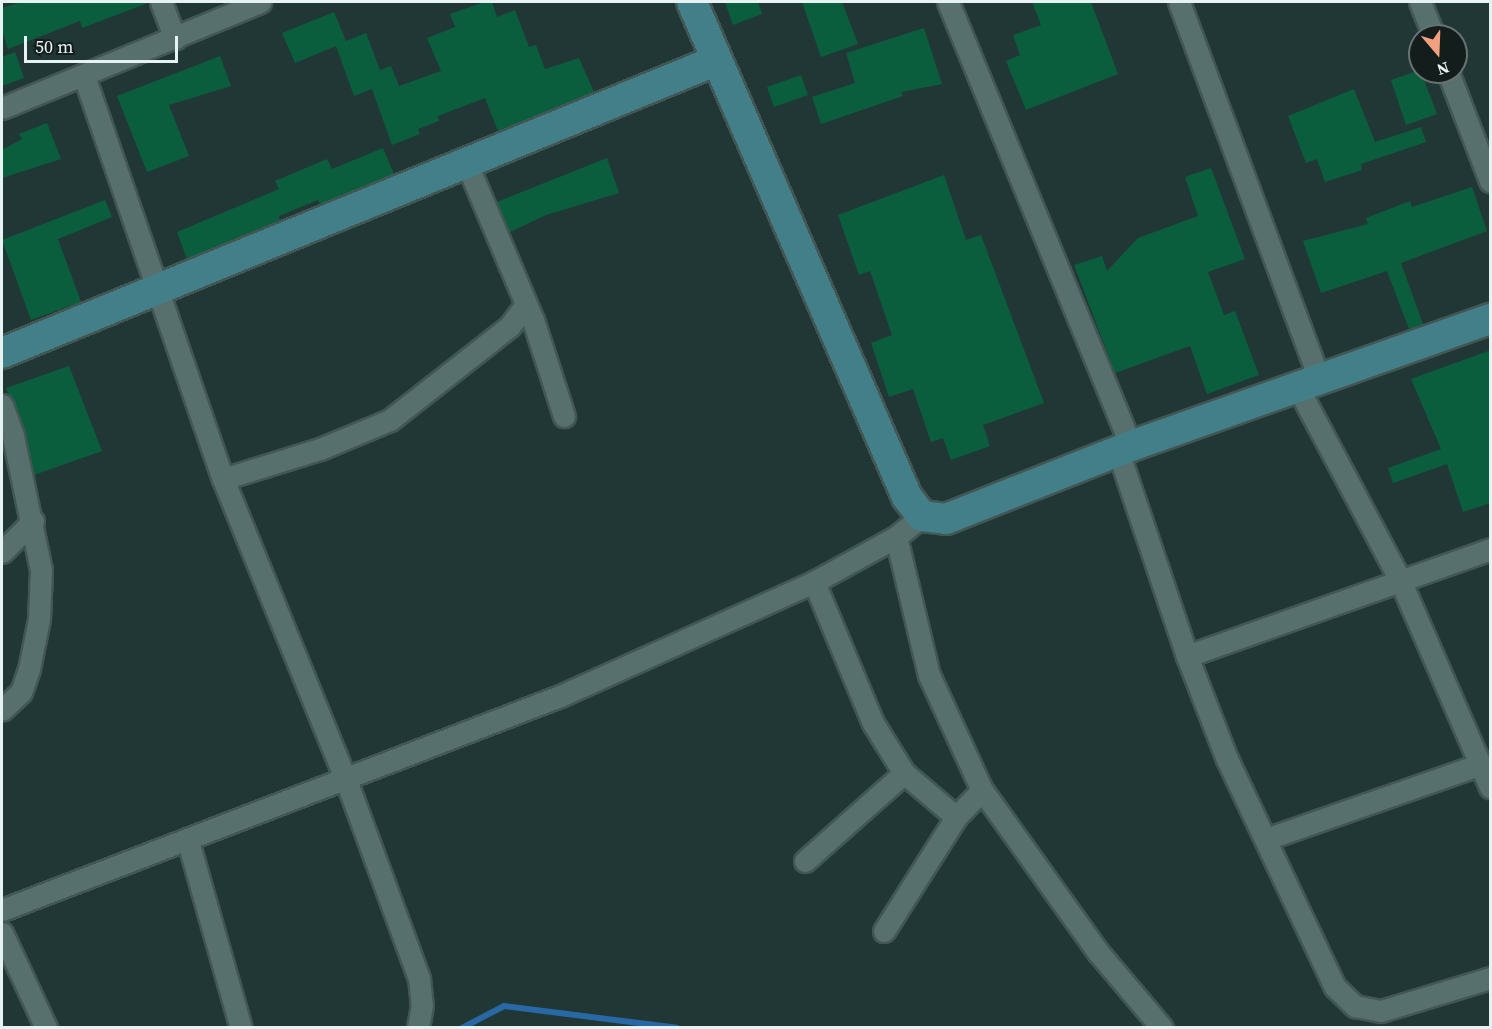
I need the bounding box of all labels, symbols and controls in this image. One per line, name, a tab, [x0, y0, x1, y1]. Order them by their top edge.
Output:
scale bar	[27, 24, 182, 62]
north arrow	[1408, 24, 1468, 84]
text: 50 m	[35, 34, 73, 59]
text: N	[1434, 57, 1452, 81]

